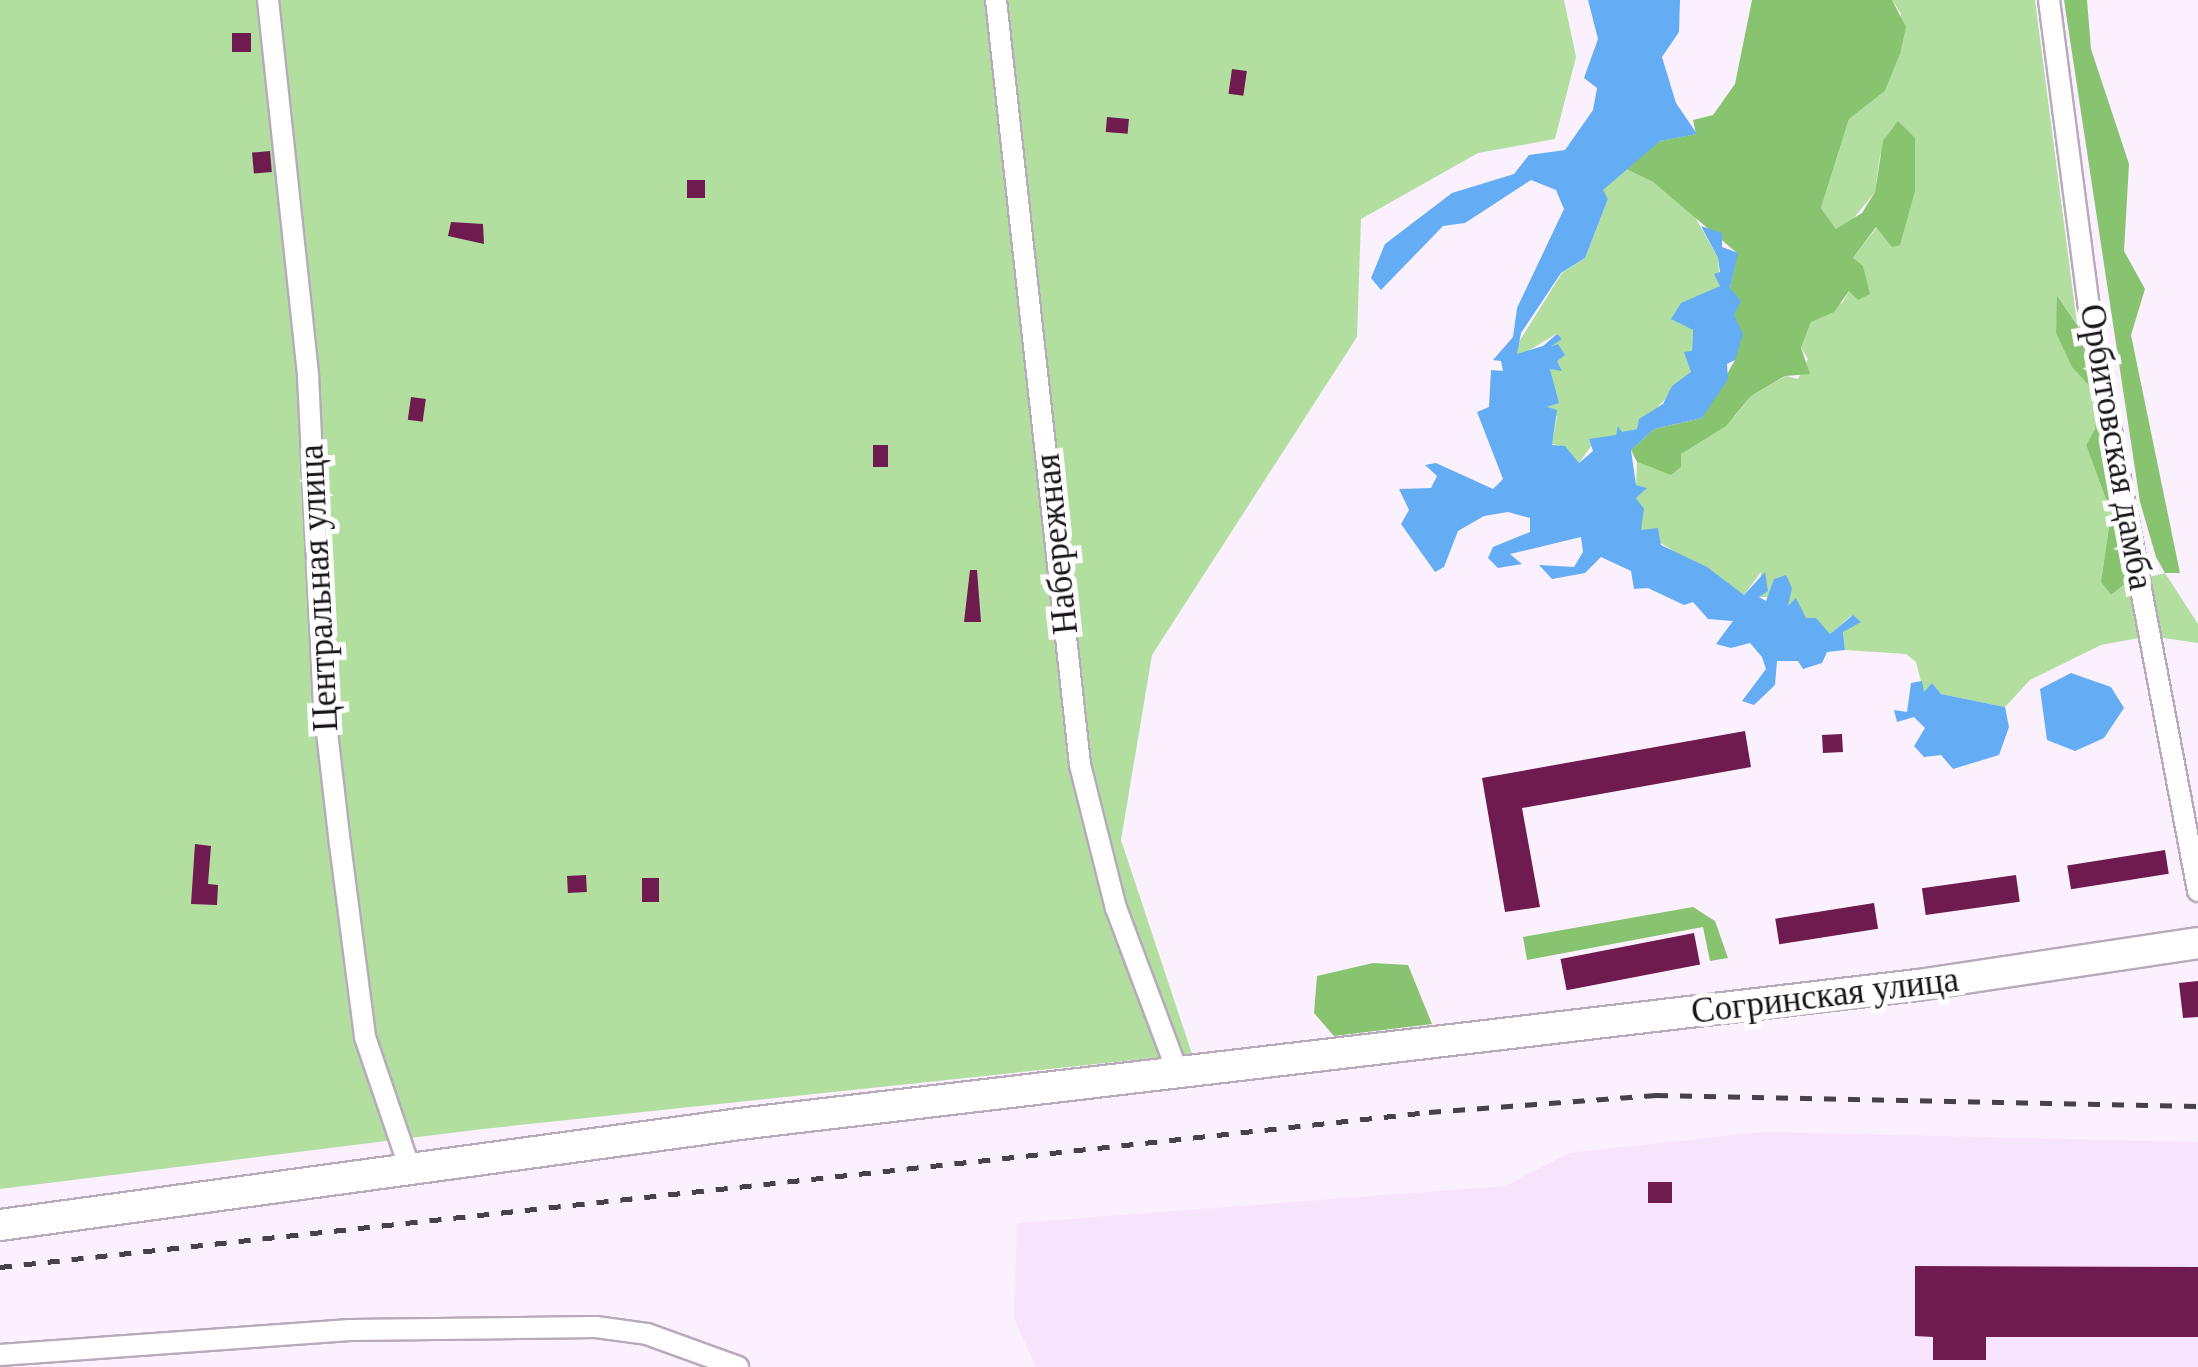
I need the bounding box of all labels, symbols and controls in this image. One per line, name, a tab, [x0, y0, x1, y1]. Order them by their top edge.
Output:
street label: Орбитовская дамба	[2070, 301, 2162, 593]
street label: Центральная улица	[291, 443, 347, 733]
street label: Набережная	[1027, 452, 1087, 636]
street label: Согринская улица	[1689, 959, 1961, 1033]

